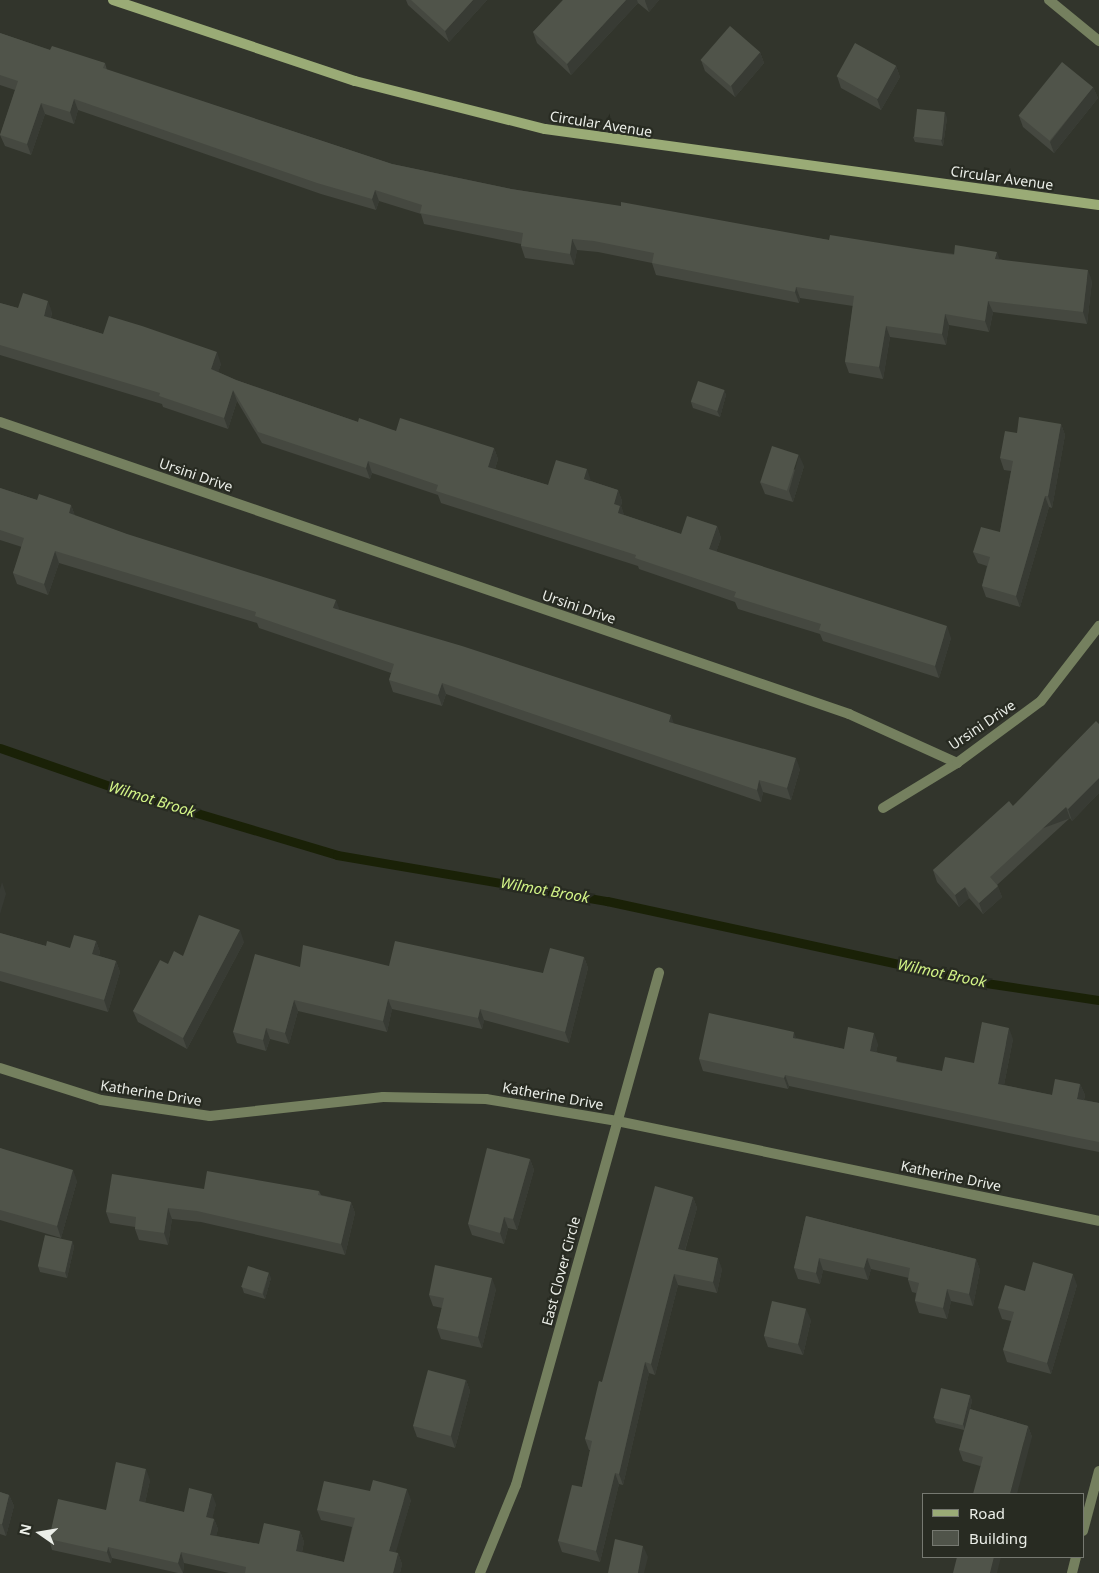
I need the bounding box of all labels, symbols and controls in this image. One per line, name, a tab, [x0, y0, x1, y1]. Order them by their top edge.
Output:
street label: Circular Avenue	[549, 108, 653, 140]
street label: Circular Avenue	[950, 162, 1054, 194]
street label: Ursini Drive	[157, 455, 235, 495]
street label: Ursini Drive	[540, 587, 618, 627]
street label: Ursini Drive	[945, 697, 1019, 753]
water label: Wilmot Brook	[106, 777, 198, 821]
water label: Wilmot Brook	[499, 873, 591, 907]
water label: Wilmot Brook	[896, 955, 988, 991]
street label: Katherine Drive	[99, 1077, 203, 1109]
street label: Katherine Drive	[501, 1079, 605, 1113]
street label: Katherine Drive	[899, 1157, 1003, 1195]
street label: East Clover Circle	[538, 1215, 584, 1327]
legend	[922, 1493, 1084, 1558]
text: Road	[969, 1503, 1005, 1523]
north arrow	[15, 1508, 65, 1558]
text: N	[14, 1522, 35, 1537]
text: Building	[969, 1528, 1027, 1548]

